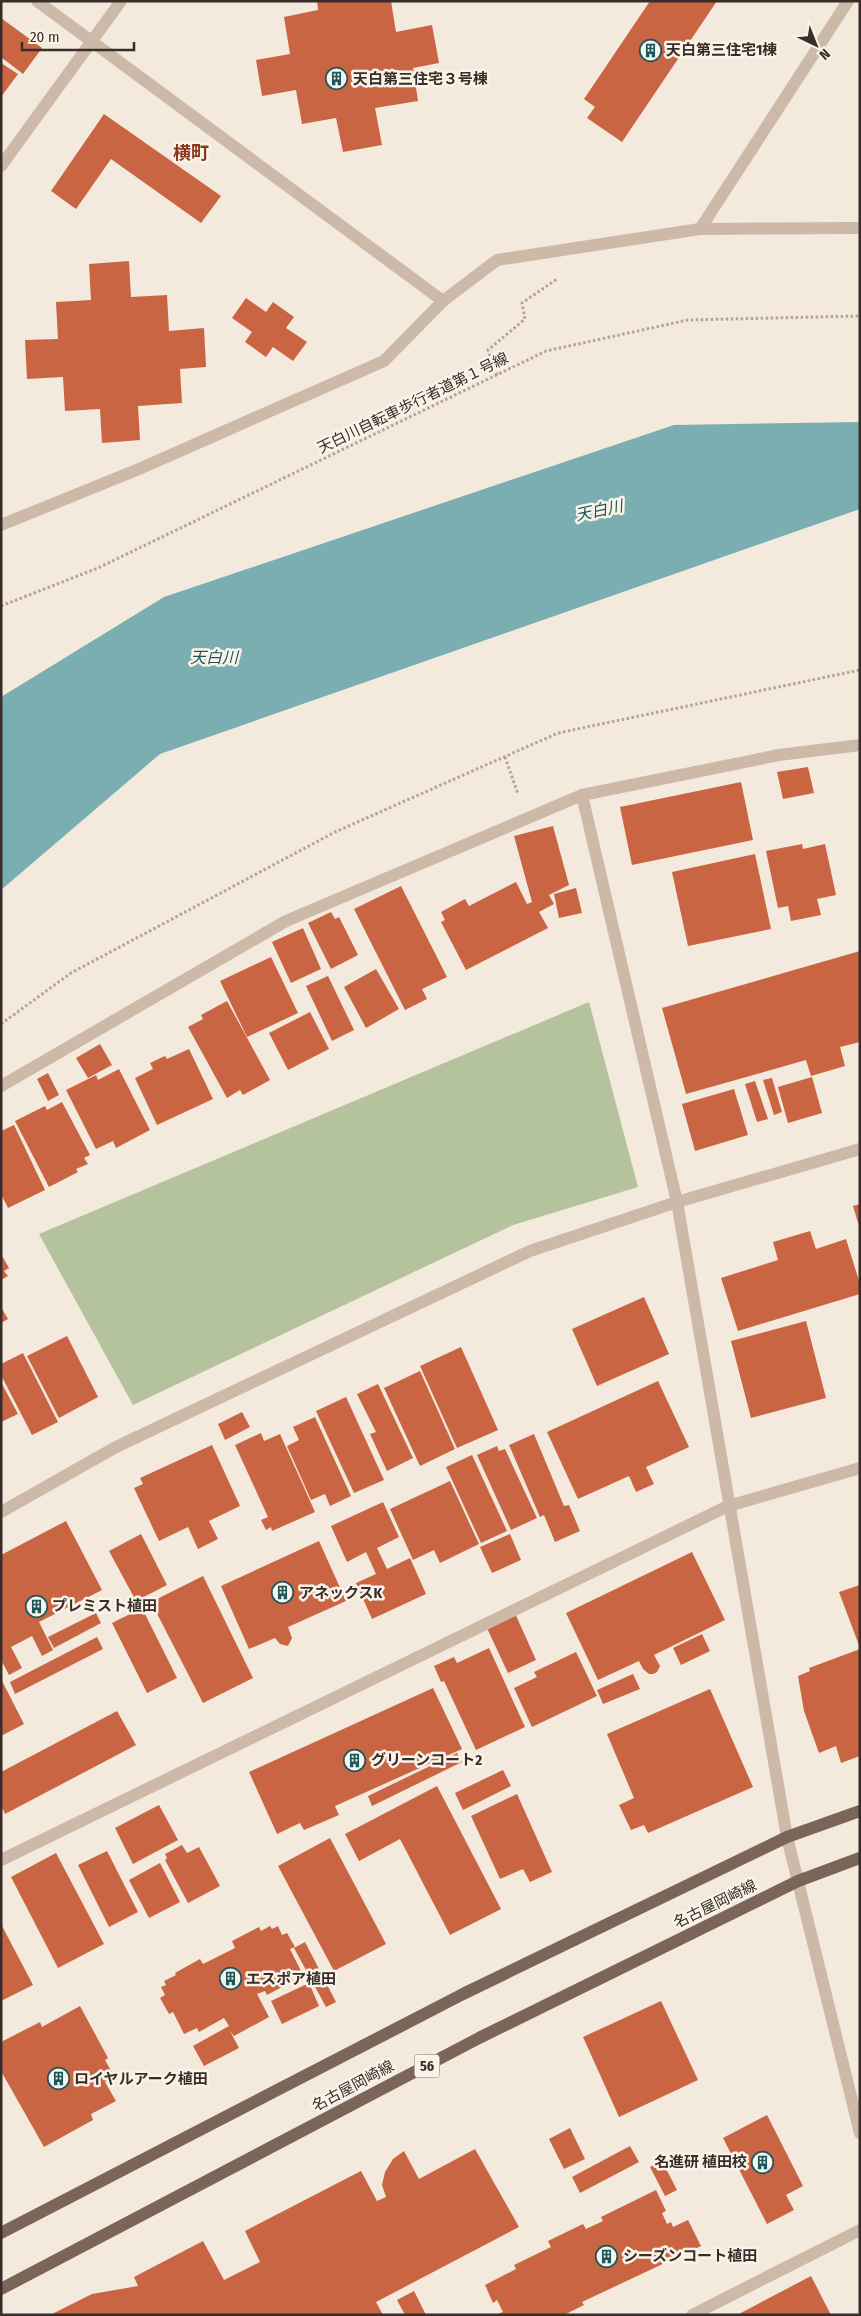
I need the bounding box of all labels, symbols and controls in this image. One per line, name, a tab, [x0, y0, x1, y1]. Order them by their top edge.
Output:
scale bar	[22, 20, 135, 52]
north arrow	[791, 20, 841, 70]
text: 20 m	[30, 28, 60, 46]
building icon: 天白第三住宅1棟	[638, 38, 662, 62]
place label: 天白第三住宅1棟	[666, 41, 777, 59]
text: N	[816, 45, 833, 63]
building icon: 天白第三住宅３号棟	[325, 67, 349, 91]
place label: 天白第三住宅３号棟	[353, 70, 488, 88]
district label: 横町	[173, 142, 209, 164]
street label: 天白川自転車歩行者道第１号線	[315, 349, 511, 457]
water label: 天白川	[574, 496, 627, 525]
water label: 天白川	[190, 648, 240, 667]
building icon: アネックスK	[271, 1581, 295, 1605]
place label: アネックスK	[299, 1584, 383, 1602]
building icon: プレミスト植田	[24, 1594, 48, 1618]
place label: プレミスト植田	[52, 1597, 157, 1615]
building icon: グリーンコート2	[343, 1748, 367, 1772]
place label: グリーンコート2	[371, 1751, 482, 1769]
street label: 名古屋岡崎線	[671, 1876, 759, 1932]
building icon: エスポア植田	[218, 1967, 242, 1991]
place label: エスポア植田	[246, 1970, 336, 1988]
road number: 56	[414, 2054, 440, 2078]
street label: 名古屋岡崎線	[309, 2057, 397, 2115]
building icon: ロイヤルアーク植田	[46, 2067, 70, 2091]
place label: ロイヤルアーク植田	[74, 2070, 208, 2088]
building icon: 名進研 植田校	[751, 2150, 775, 2174]
place label: 名進研 植田校	[654, 2153, 747, 2171]
building icon: シーズンコート植田	[595, 2244, 619, 2268]
place label: シーズンコート植田	[623, 2247, 757, 2265]

